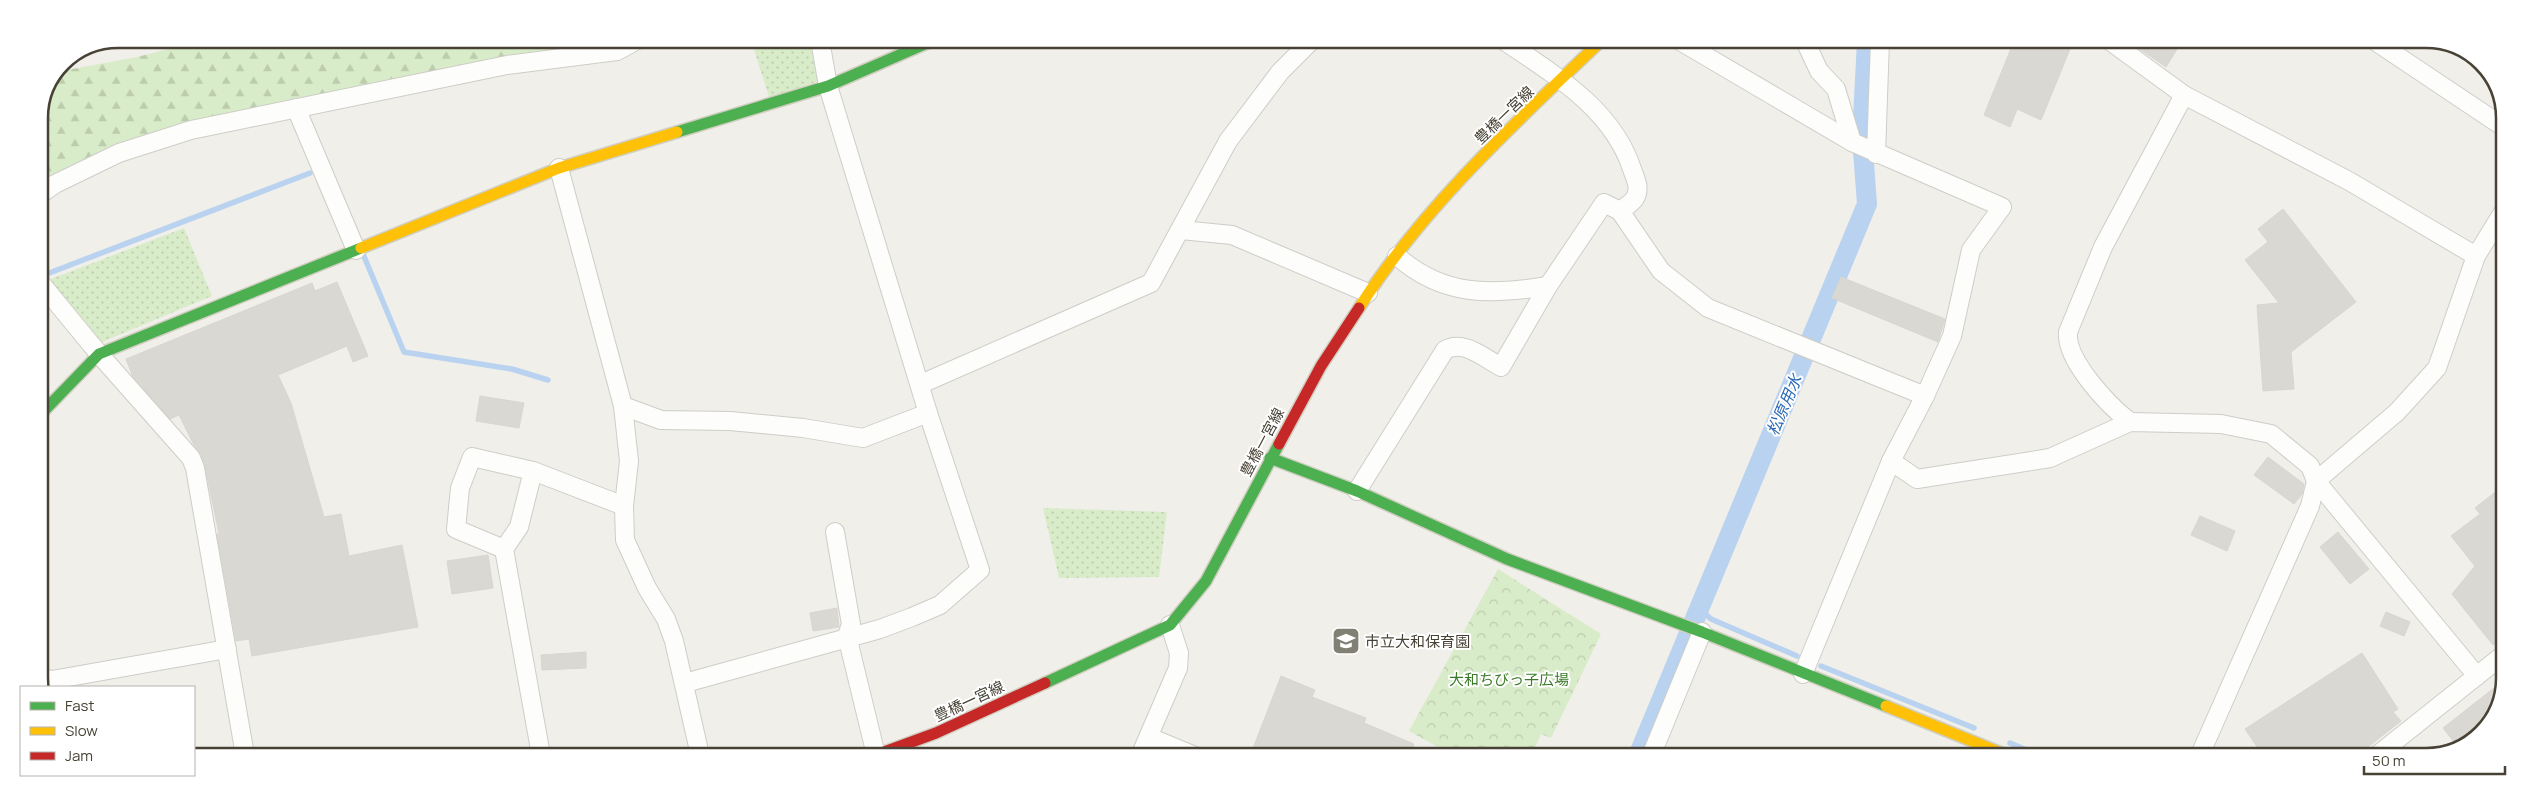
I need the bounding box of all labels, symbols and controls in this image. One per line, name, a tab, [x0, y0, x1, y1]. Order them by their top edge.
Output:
street label: 豊橋一宮線	[1470, 81, 1538, 149]
water label: 松原用水	[1761, 369, 1807, 439]
street label: 豊橋一宮線	[1235, 404, 1289, 480]
school or university icon: 市立大和保育園	[1331, 626, 1361, 656]
place label: 市立大和保育園	[1365, 631, 1470, 652]
park label: 大和ちびっ子広場	[1449, 669, 1569, 690]
street label: 豊橋一宮線	[931, 676, 1007, 726]
legend	[20, 686, 195, 776]
text: Fast	[65, 695, 94, 716]
text: Slow	[65, 720, 98, 741]
scale bar	[2364, 744, 2505, 776]
text: Jam	[65, 745, 93, 766]
text: 50 m	[2372, 750, 2406, 771]

